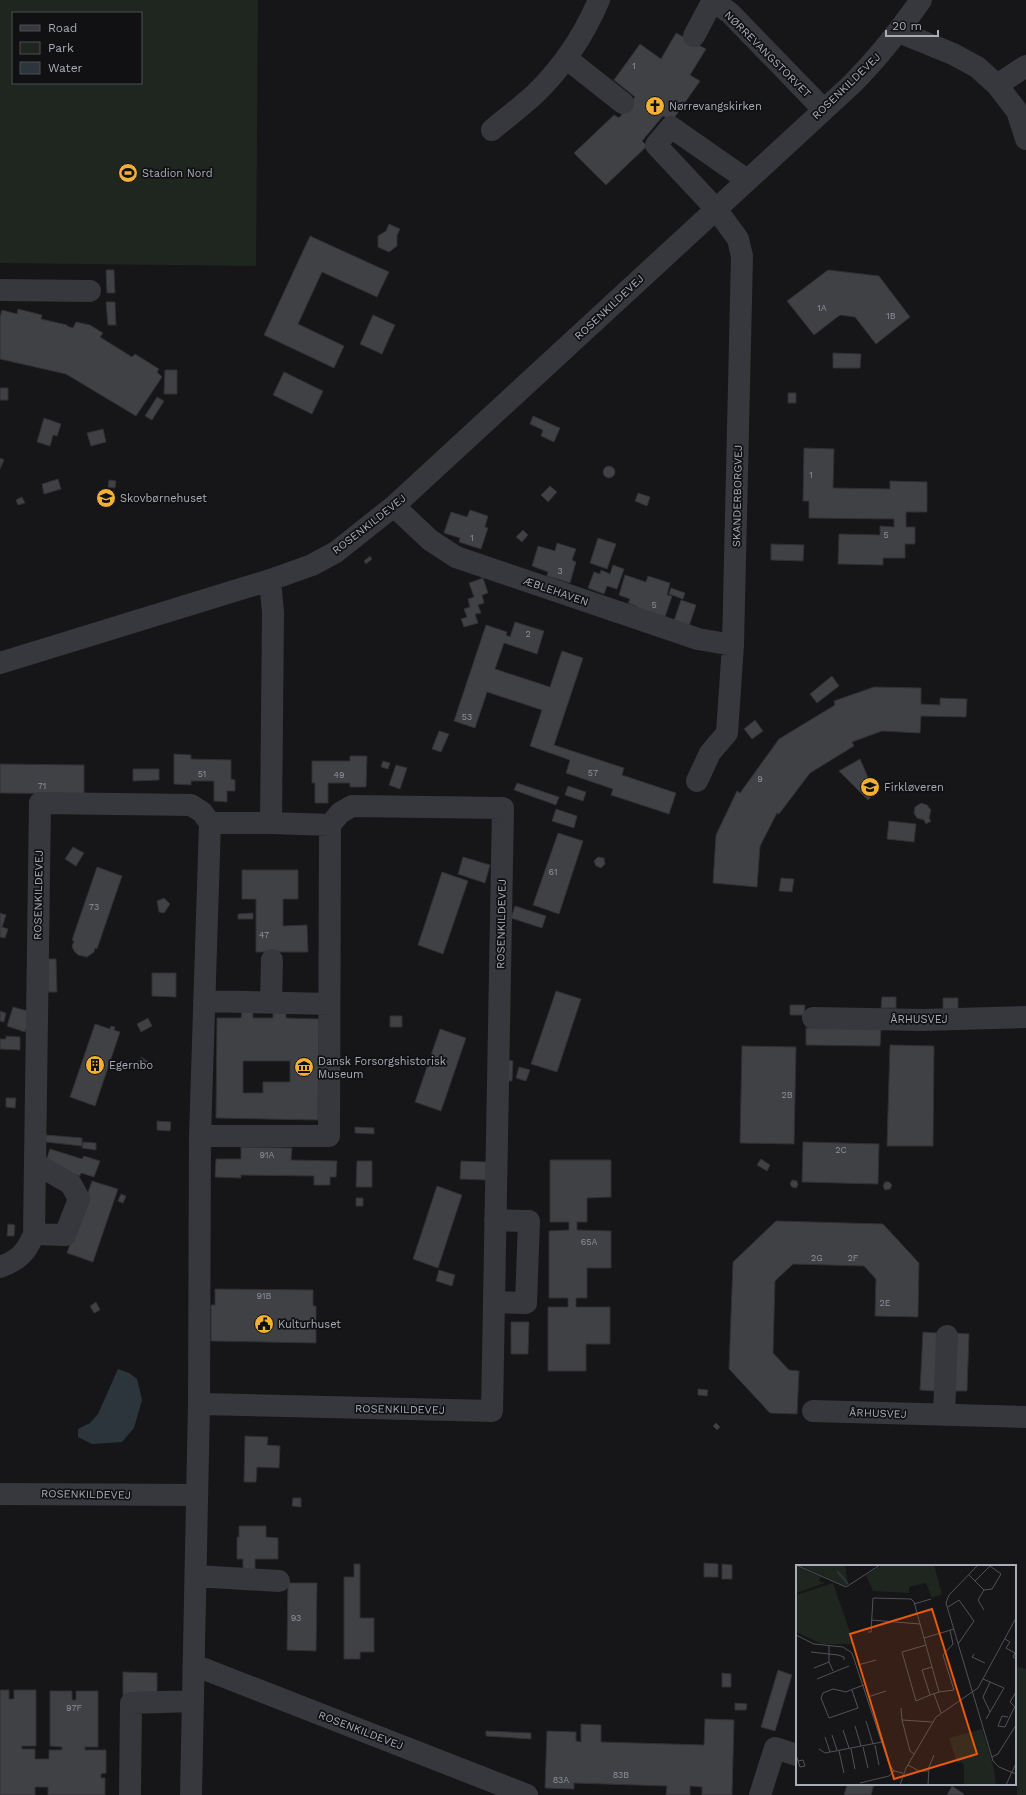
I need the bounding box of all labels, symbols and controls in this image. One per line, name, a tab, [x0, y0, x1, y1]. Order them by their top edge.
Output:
street label: NØRREVANGSTORVET	[722, 8, 814, 101]
legend	[12, 12, 142, 84]
scale bar	[886, 12, 938, 38]
text: 20 m	[892, 19, 922, 33]
text: Road	[48, 21, 77, 35]
text: Park	[48, 41, 74, 55]
street label: ROSENKILDEVEJ	[810, 50, 883, 122]
text: Water	[48, 61, 83, 75]
house number: 1	[632, 61, 636, 71]
church icon: Nørrevangskirken	[644, 95, 666, 117]
place label: Nørrevangskirken	[669, 100, 762, 113]
sports icon: Stadion Nord	[117, 162, 139, 184]
place label: Stadion Nord	[142, 167, 213, 180]
street label: ROSENKILDEVEJ	[572, 272, 647, 343]
house number: 1A	[817, 303, 827, 313]
house number: 1B	[886, 311, 896, 321]
street label: SKANDERBORGVEJ	[730, 445, 745, 547]
house number: 1	[809, 470, 813, 480]
school or university icon: Skovbørnehuset	[95, 487, 117, 509]
place label: Skovbørnehuset	[120, 492, 207, 505]
street label: ROSENKILDEVEJ	[330, 492, 409, 557]
house number: 5	[883, 530, 889, 540]
house number: 1	[470, 533, 474, 543]
house number: 3	[557, 566, 563, 576]
street label: ÆBLEHAVEN	[521, 574, 590, 609]
house number: 5	[651, 600, 657, 610]
house number: 2	[525, 629, 531, 639]
house number: 53	[462, 712, 472, 722]
house number: 57	[588, 768, 598, 778]
house number: 51	[198, 769, 206, 779]
house number: 49	[333, 770, 345, 780]
house number: 9	[757, 774, 763, 784]
school or university icon: Firkløveren	[859, 776, 881, 798]
house number: 71	[38, 781, 46, 791]
place label: Firkløveren	[884, 781, 944, 794]
street label: ROSENKILDEVEJ	[31, 850, 46, 940]
house number: 61	[549, 867, 557, 877]
street label: ROSENKILDEVEJ	[494, 879, 509, 969]
house number: 73	[89, 902, 99, 912]
house number: 47	[259, 930, 269, 940]
street label: ÅRHUSVEJ	[890, 1013, 948, 1026]
building icon: Egernbo	[84, 1054, 106, 1076]
place label: Dansk Forsorgshistorisk Museum	[318, 1055, 446, 1081]
museum icon: Dansk Forsorgshistorisk Museum	[293, 1056, 315, 1078]
place label: Egernbo	[109, 1059, 153, 1072]
house number: 2B	[781, 1090, 793, 1100]
house number: 2C	[835, 1145, 847, 1155]
house number: 91A	[259, 1150, 275, 1160]
house number: 65A	[581, 1237, 597, 1247]
house number: 2G	[811, 1253, 823, 1263]
house number: 2F	[848, 1253, 859, 1263]
house number: 91B	[257, 1291, 272, 1301]
house number: 2E	[880, 1298, 891, 1308]
public building icon: Kulturhuset	[253, 1313, 275, 1335]
place label: Kulturhuset	[278, 1318, 341, 1331]
street label: ROSENKILDEVEJ	[355, 1402, 445, 1417]
street label: ÅRHUSVEJ	[849, 1406, 907, 1421]
street label: ROSENKILDEVEJ	[41, 1487, 131, 1502]
inset map	[796, 1565, 1016, 1785]
house number: 93	[291, 1613, 301, 1623]
house number: 97F	[66, 1703, 82, 1713]
street label: ROSENKILDEVEJ	[317, 1708, 405, 1753]
house number: 83B	[613, 1770, 629, 1780]
house number: 83A	[553, 1775, 569, 1785]

